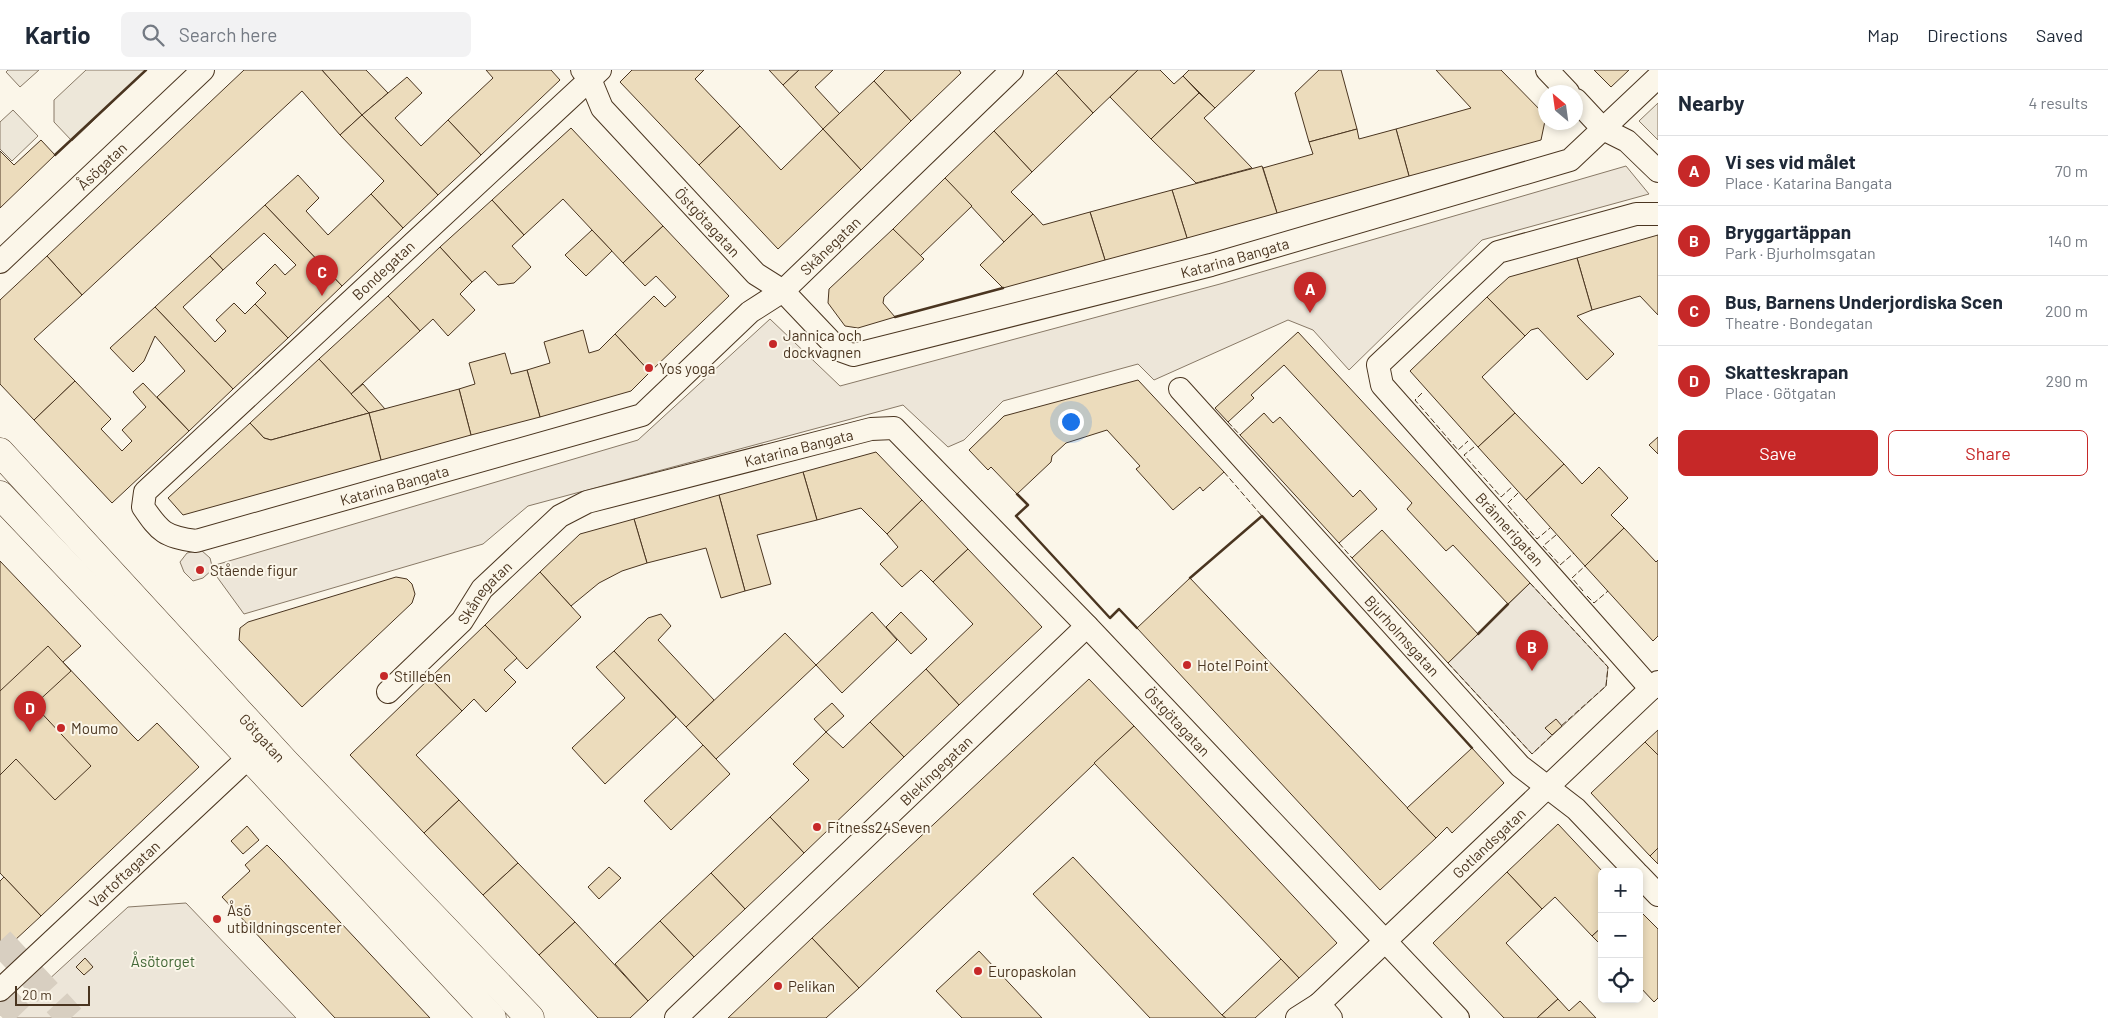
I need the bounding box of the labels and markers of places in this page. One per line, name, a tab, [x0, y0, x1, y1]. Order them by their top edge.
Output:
pin: C	[306, 255, 338, 296]
pin: A	[1294, 272, 1326, 313]
place label: Jannica och dockvagnen	[783, 326, 862, 361]
marker: Jannica och dockvagnen	[767, 338, 779, 350]
place label: Yos yoga	[659, 359, 716, 377]
marker: Yos yoga	[643, 362, 655, 374]
place label: Stående figur	[210, 561, 298, 579]
marker: Stående figur	[194, 564, 206, 576]
pin: B	[1516, 630, 1548, 671]
place label: Hotel Point	[1197, 656, 1269, 674]
marker: Hotel Point	[1181, 659, 1193, 671]
place label: Stilleben	[394, 667, 451, 685]
marker: Stilleben	[378, 670, 390, 682]
pin: D	[14, 691, 46, 732]
place label: Moumo	[71, 719, 118, 737]
marker: Moumo	[55, 722, 67, 734]
place label: Fitness24Seven	[827, 818, 931, 836]
marker: Fitness24Seven	[811, 821, 823, 833]
place label: Åsö utbildningscenter	[227, 900, 342, 936]
marker: Åsö utbildningscenter	[211, 913, 223, 925]
place label: Europaskolan	[988, 962, 1076, 980]
marker: Europaskolan	[972, 965, 984, 977]
place label: Pelikan	[788, 977, 835, 995]
marker: Pelikan	[772, 980, 784, 992]

